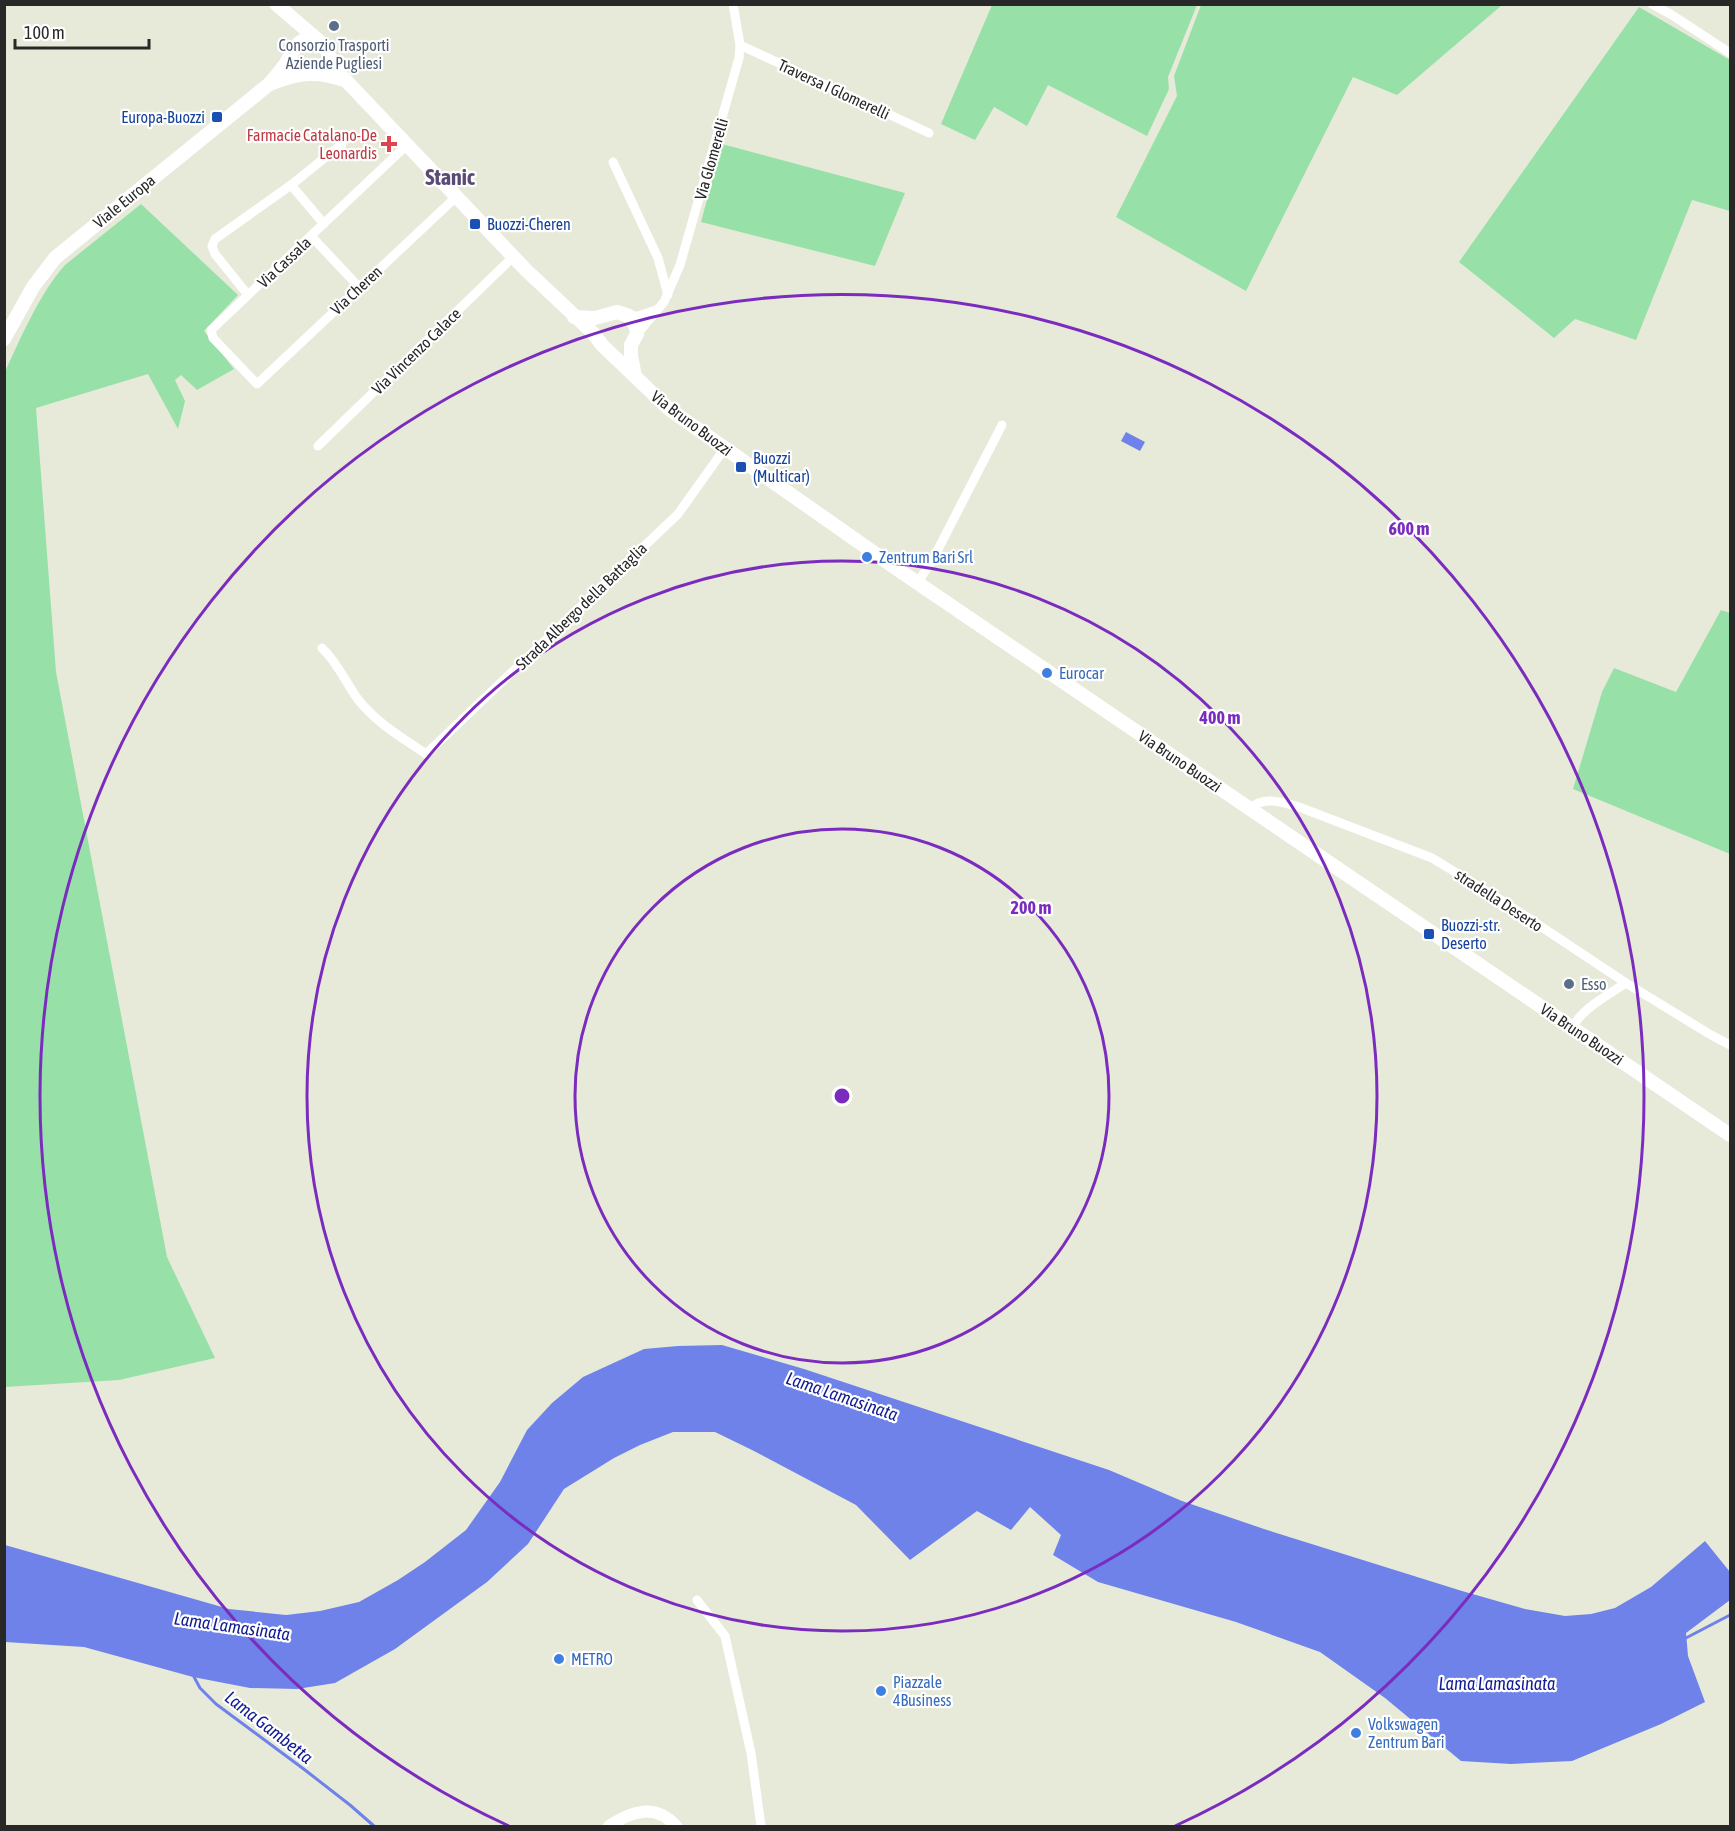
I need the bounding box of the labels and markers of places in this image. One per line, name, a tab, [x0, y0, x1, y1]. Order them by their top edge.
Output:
marker: Consorzio Trasporti Aziende Pugliesi	[327, 19, 341, 33]
place label: Consorzio Trasporti Aziende Pugliesi	[278, 36, 390, 73]
place label: Europa-Buozzi	[121, 108, 205, 127]
marker: Europa-Buozzi	[210, 110, 224, 124]
place label: Farmacie Catalano-De Leonardis	[247, 126, 377, 162]
marker: Farmacie Catalano-De Leonardis	[382, 137, 396, 151]
place label: Buozzi-Cheren	[487, 215, 571, 233]
marker: Buozzi-Cheren	[468, 217, 482, 231]
place label: Buozzi (Multicar)	[753, 449, 810, 486]
marker: Buozzi (Multicar)	[734, 460, 748, 474]
place label: Zentrum Bari Srl	[879, 548, 974, 566]
marker: Zentrum Bari Srl	[860, 550, 874, 564]
place label: Eurocar	[1059, 664, 1104, 682]
marker: Eurocar	[1040, 666, 1054, 680]
place label: Buozzi-str. Deserto	[1441, 916, 1500, 952]
marker: Buozzi-str. Deserto	[1422, 927, 1436, 941]
place label: Esso	[1581, 975, 1607, 993]
marker: Esso	[1562, 977, 1576, 991]
centre of rings	[832, 1086, 852, 1106]
place label: METRO	[571, 1650, 613, 1668]
marker: METRO	[552, 1652, 566, 1666]
place label: Piazzale 4Business	[893, 1673, 952, 1709]
marker: Piazzale 4Business	[874, 1684, 888, 1698]
place label: Volkswagen Zentrum Bari	[1368, 1715, 1444, 1751]
marker: Volkswagen Zentrum Bari	[1349, 1726, 1363, 1740]

